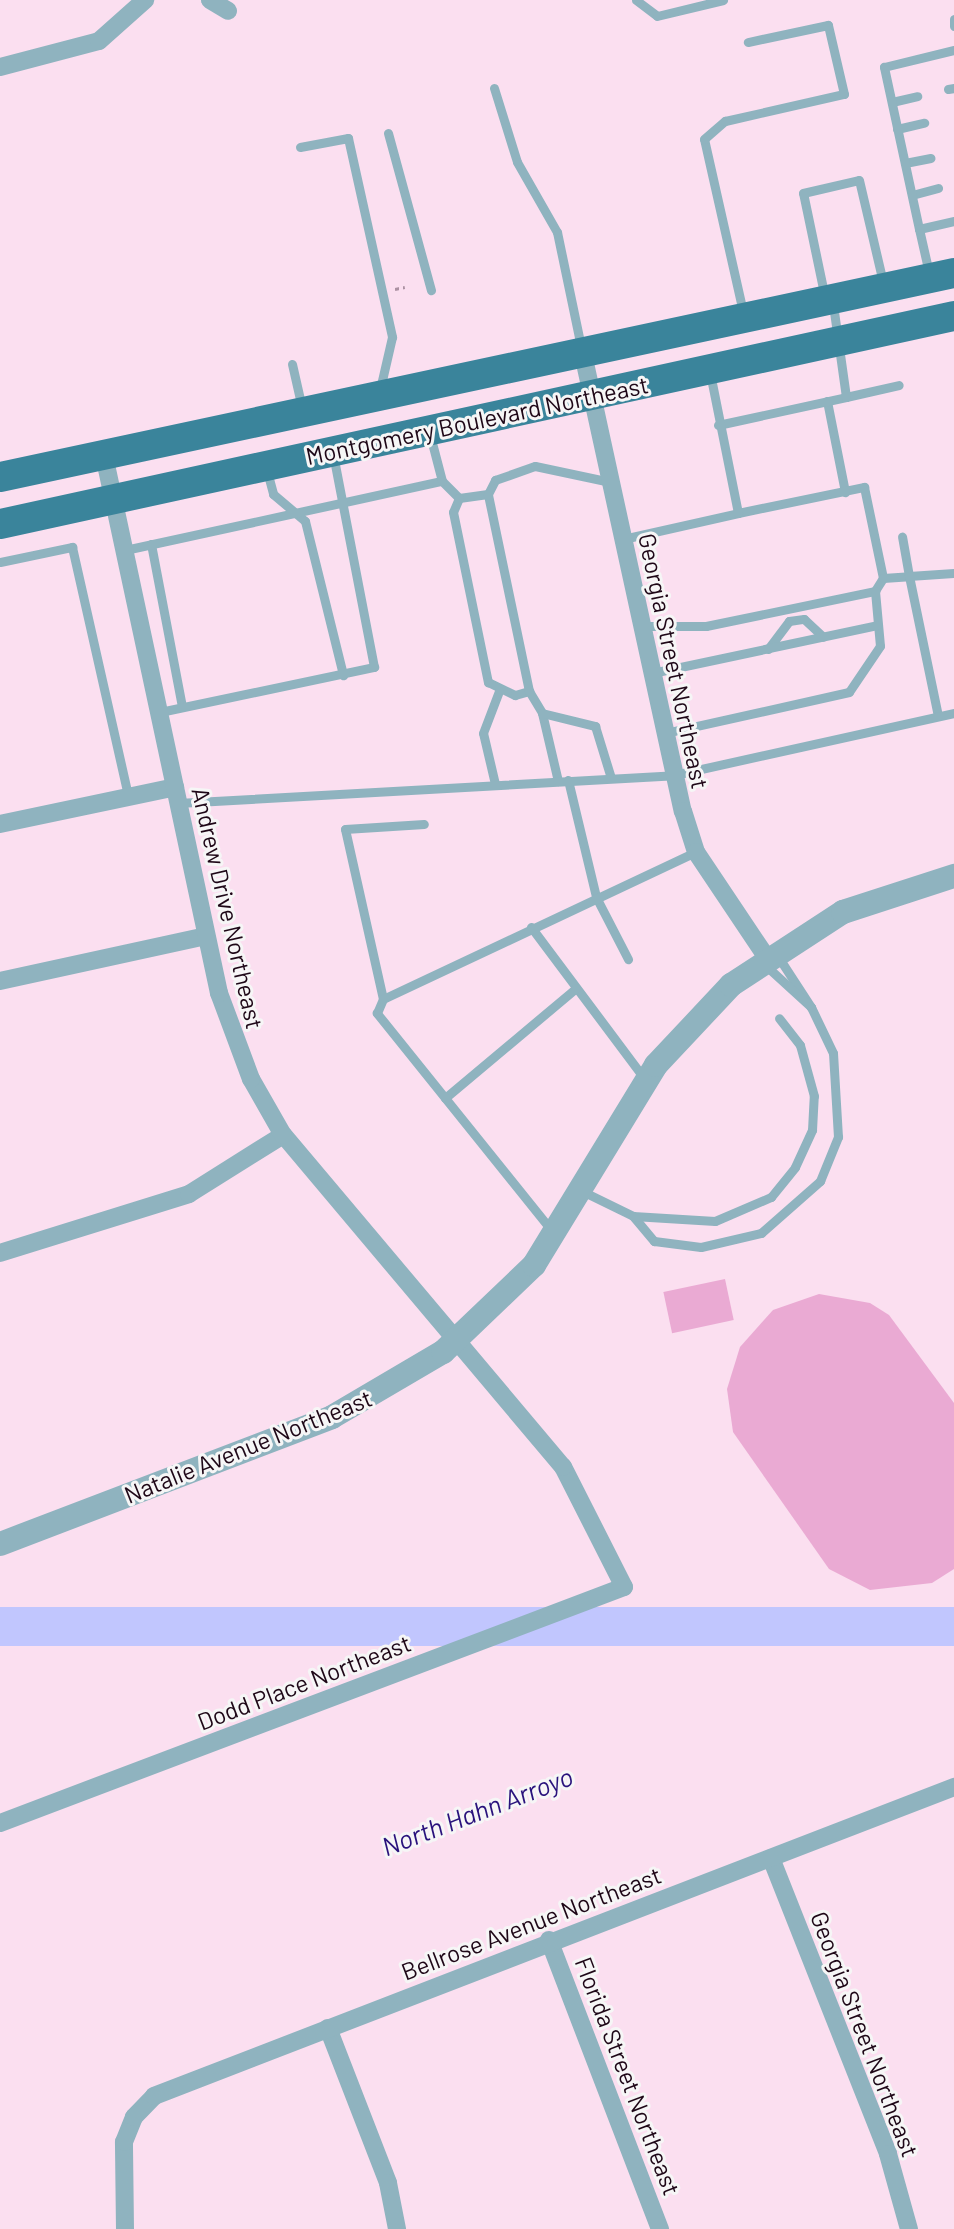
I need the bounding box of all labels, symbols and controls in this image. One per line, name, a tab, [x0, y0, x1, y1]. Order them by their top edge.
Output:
street label: Montgomery Boulevard Northeast	[303, 370, 651, 470]
street label: Georgia Street Northeast	[633, 531, 715, 791]
street label: Andrew Drive Northeast	[186, 784, 270, 1032]
street label: Natalie Avenue Northeast	[120, 1383, 376, 1509]
street label: Dodd Place Northeast	[193, 1628, 415, 1736]
water label: North Hahn Arroyo	[377, 1760, 577, 1862]
street label: Bellrose Avenue Northeast	[397, 1860, 665, 1986]
street label: Georgia Street Northeast	[805, 1907, 925, 2161]
street label: Florida Street Northeast	[569, 1953, 687, 2199]

